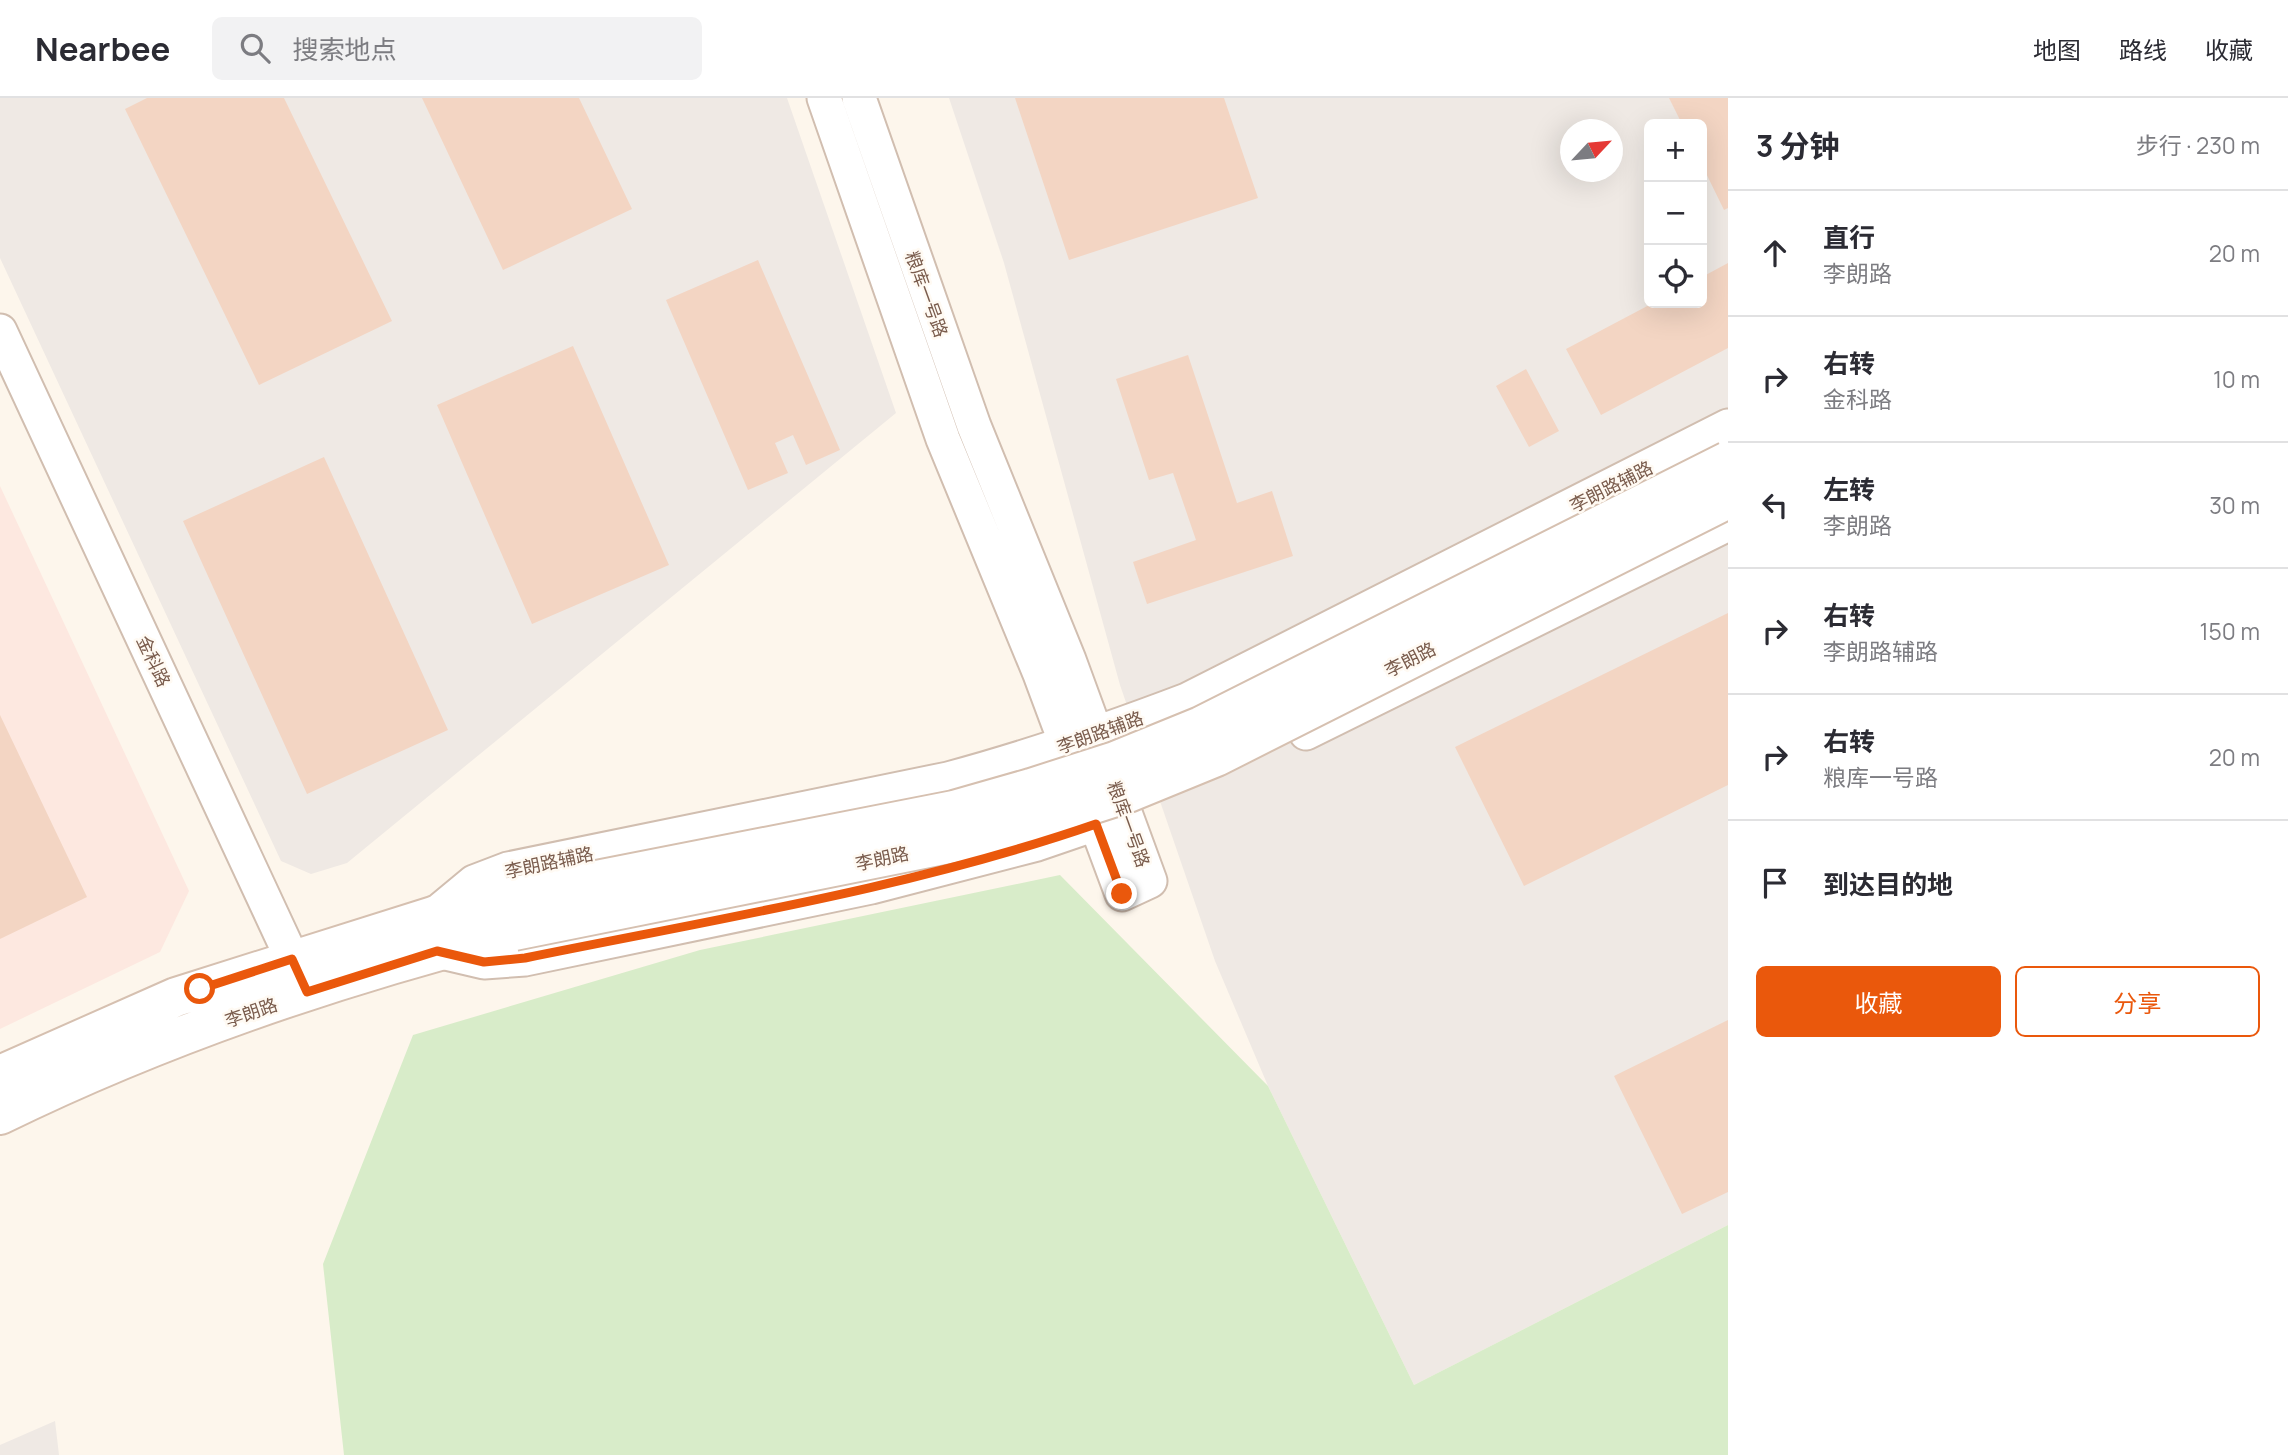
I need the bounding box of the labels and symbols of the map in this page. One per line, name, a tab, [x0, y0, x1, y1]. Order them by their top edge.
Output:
north arrow	[1560, 119, 1623, 182]
street label: 粮库一号路	[900, 248, 954, 340]
street label: 李朗路辅路	[1565, 455, 1657, 517]
street label: 金科路	[132, 631, 176, 691]
street label: 李朗路	[1380, 636, 1440, 682]
street label: 李朗路辅路	[1054, 705, 1146, 759]
street label: 粮库一号路	[1102, 778, 1156, 870]
street label: 李朗路辅路	[502, 841, 596, 883]
street label: 李朗路	[853, 841, 911, 875]
route end	[1106, 878, 1137, 909]
route start	[184, 973, 215, 1004]
street label: 李朗路	[222, 992, 280, 1032]

